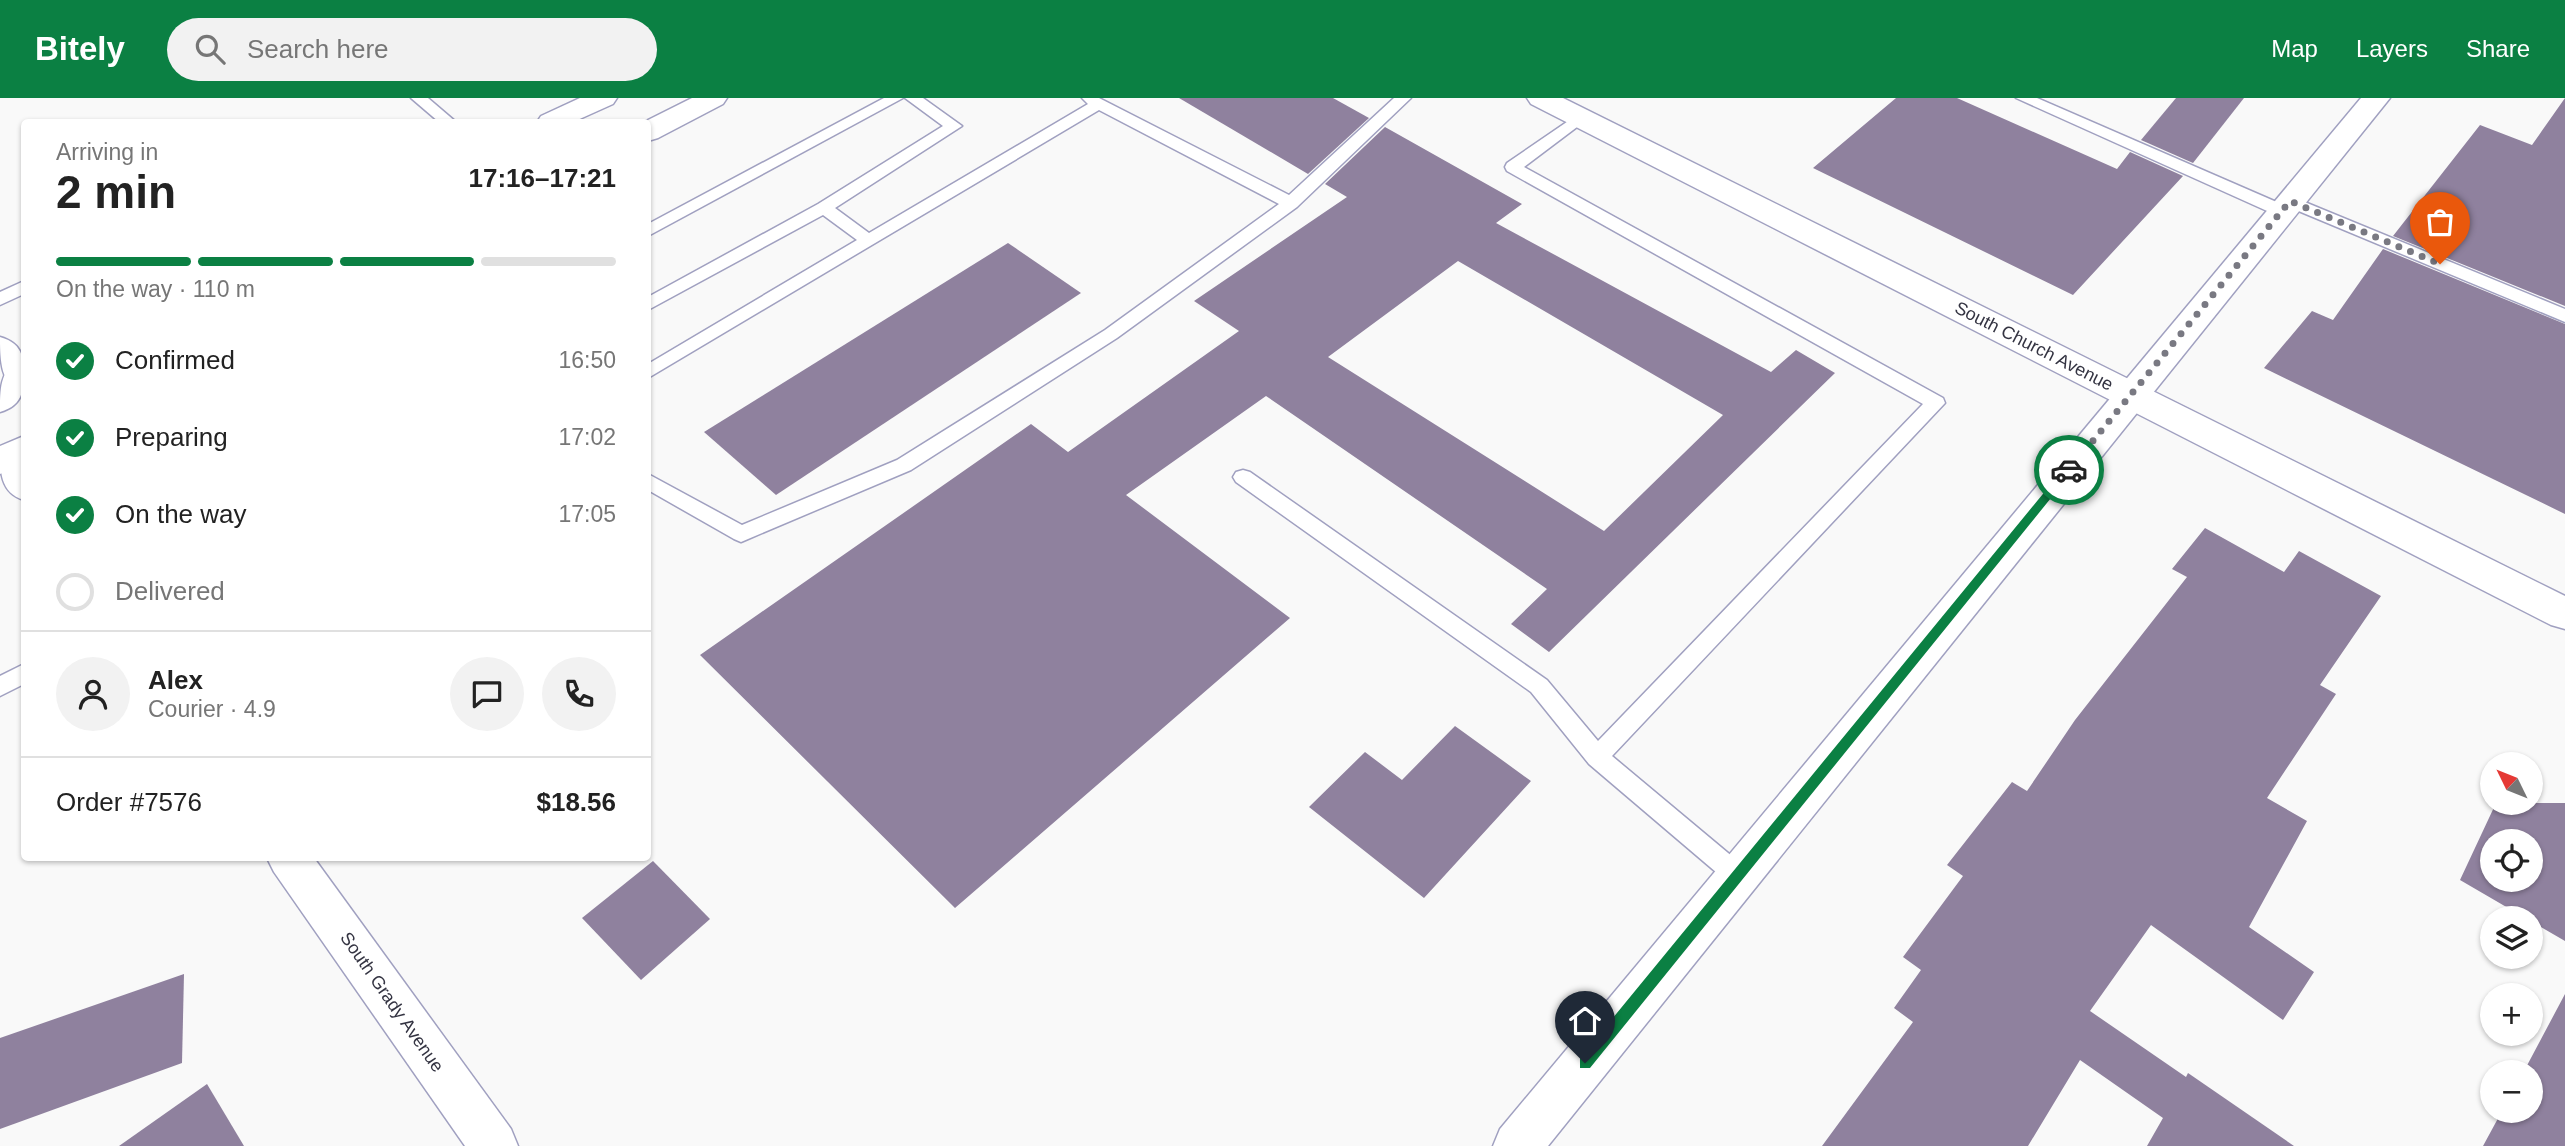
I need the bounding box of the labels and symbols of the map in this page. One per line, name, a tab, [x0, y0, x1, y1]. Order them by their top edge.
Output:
pin	[2410, 192, 2470, 264]
street label: South Church Avenue	[1952, 297, 2116, 395]
courier	[2034, 435, 2104, 505]
north arrow	[2480, 752, 2543, 816]
street label: South Grady Avenue	[336, 928, 448, 1076]
pin	[1555, 991, 1615, 1063]

